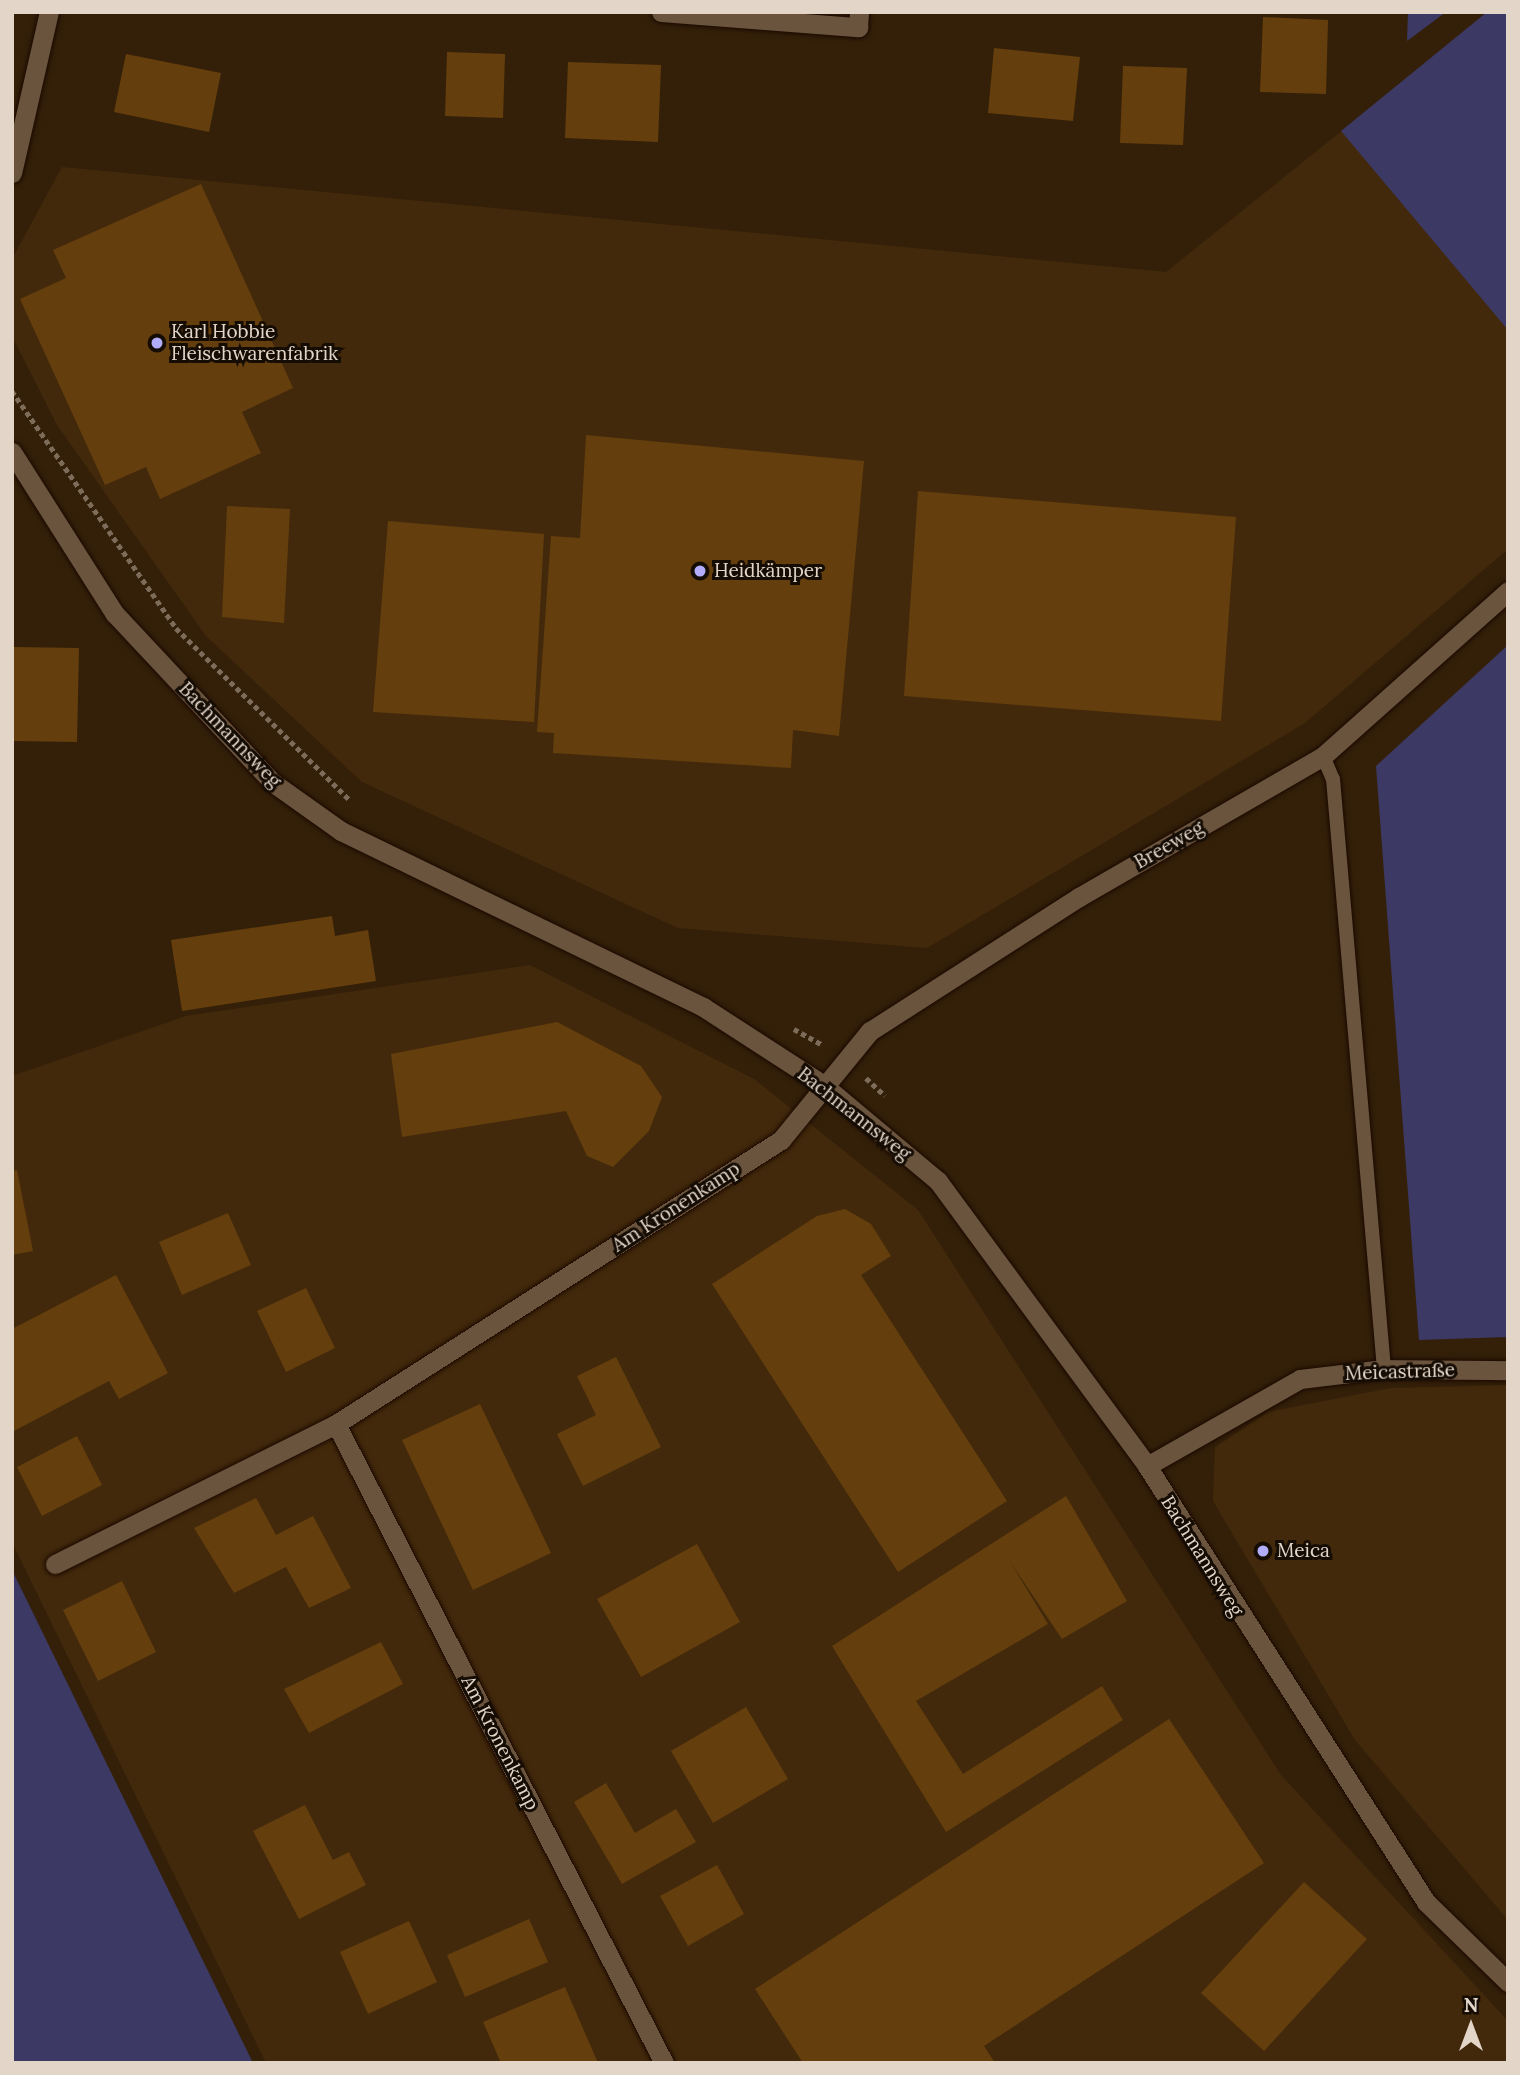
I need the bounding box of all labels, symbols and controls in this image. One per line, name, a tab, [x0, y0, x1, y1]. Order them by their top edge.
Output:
place label: Karl Hobbie Fleischwarenfabrik	[171, 321, 338, 365]
marker: Karl Hobbie Fleischwarenfabrik	[149, 335, 165, 351]
place label: Heidkämper	[714, 560, 822, 582]
marker: Heidkämper	[692, 563, 708, 579]
street label: Bachmannsweg	[174, 678, 286, 792]
street label: Breeweg	[1130, 816, 1208, 874]
street label: Bachmannsweg	[793, 1063, 915, 1165]
street label: Am Kronenkamp	[608, 1157, 744, 1257]
street label: Meicastraße	[1345, 1359, 1455, 1385]
street label: Bachmannsweg	[1156, 1492, 1248, 1620]
place label: Meica	[1277, 1540, 1330, 1562]
marker: Meica	[1255, 1543, 1271, 1559]
street label: Am Kronenkamp	[456, 1672, 544, 1814]
north arrow	[1436, 1991, 1506, 2061]
text: N	[1464, 1993, 1478, 2017]

